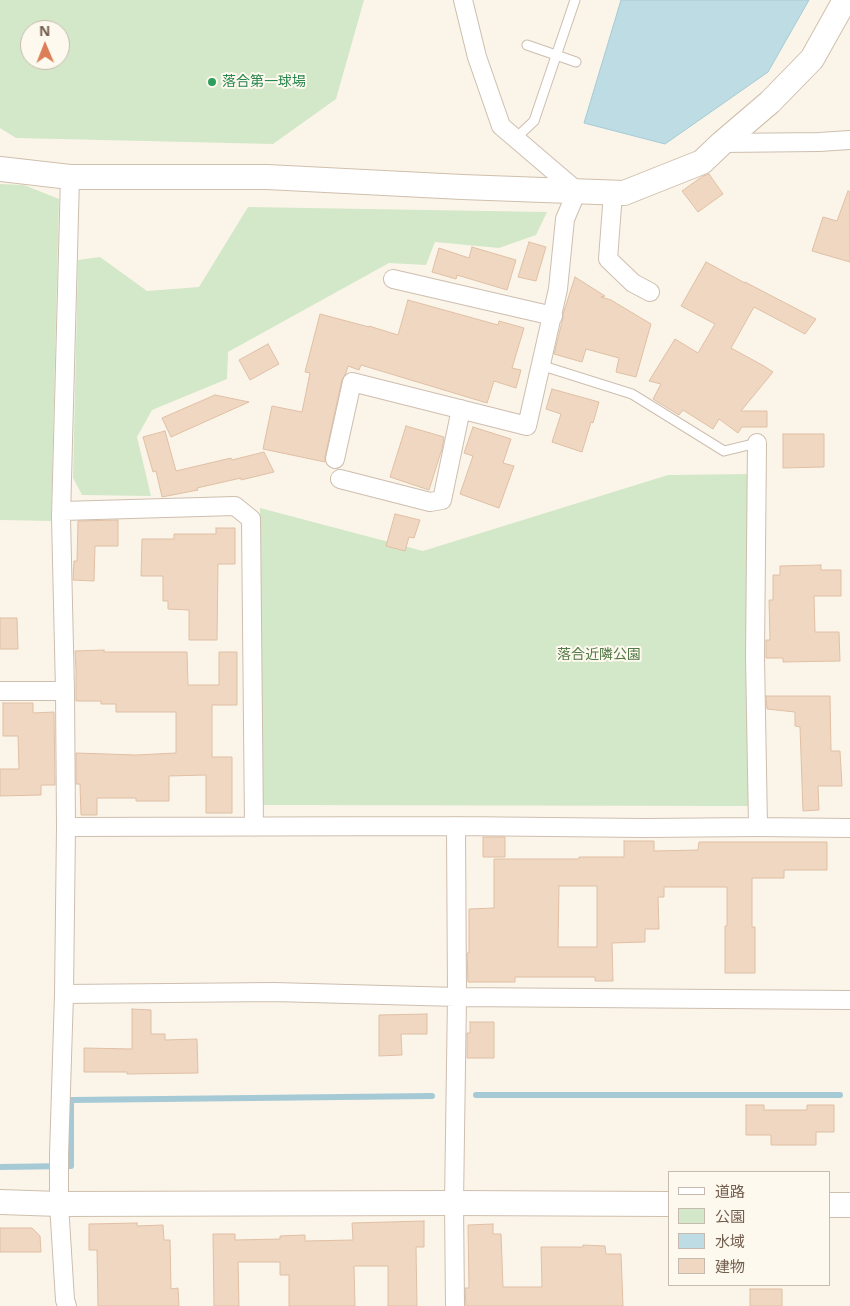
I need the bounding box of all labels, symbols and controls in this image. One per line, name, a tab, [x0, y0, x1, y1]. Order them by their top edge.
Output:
north arrow	[20, 20, 70, 70]
text: N	[39, 21, 51, 40]
place label: 落合第一球場	[222, 74, 306, 90]
marker: 落合第一球場	[206, 76, 218, 88]
park label: 落合近隣公園	[557, 647, 641, 663]
legend	[668, 1171, 830, 1286]
text: 道路	[715, 1181, 745, 1201]
text: 公園	[715, 1206, 745, 1226]
text: 水域	[715, 1231, 745, 1251]
text: 建物	[715, 1256, 745, 1276]

